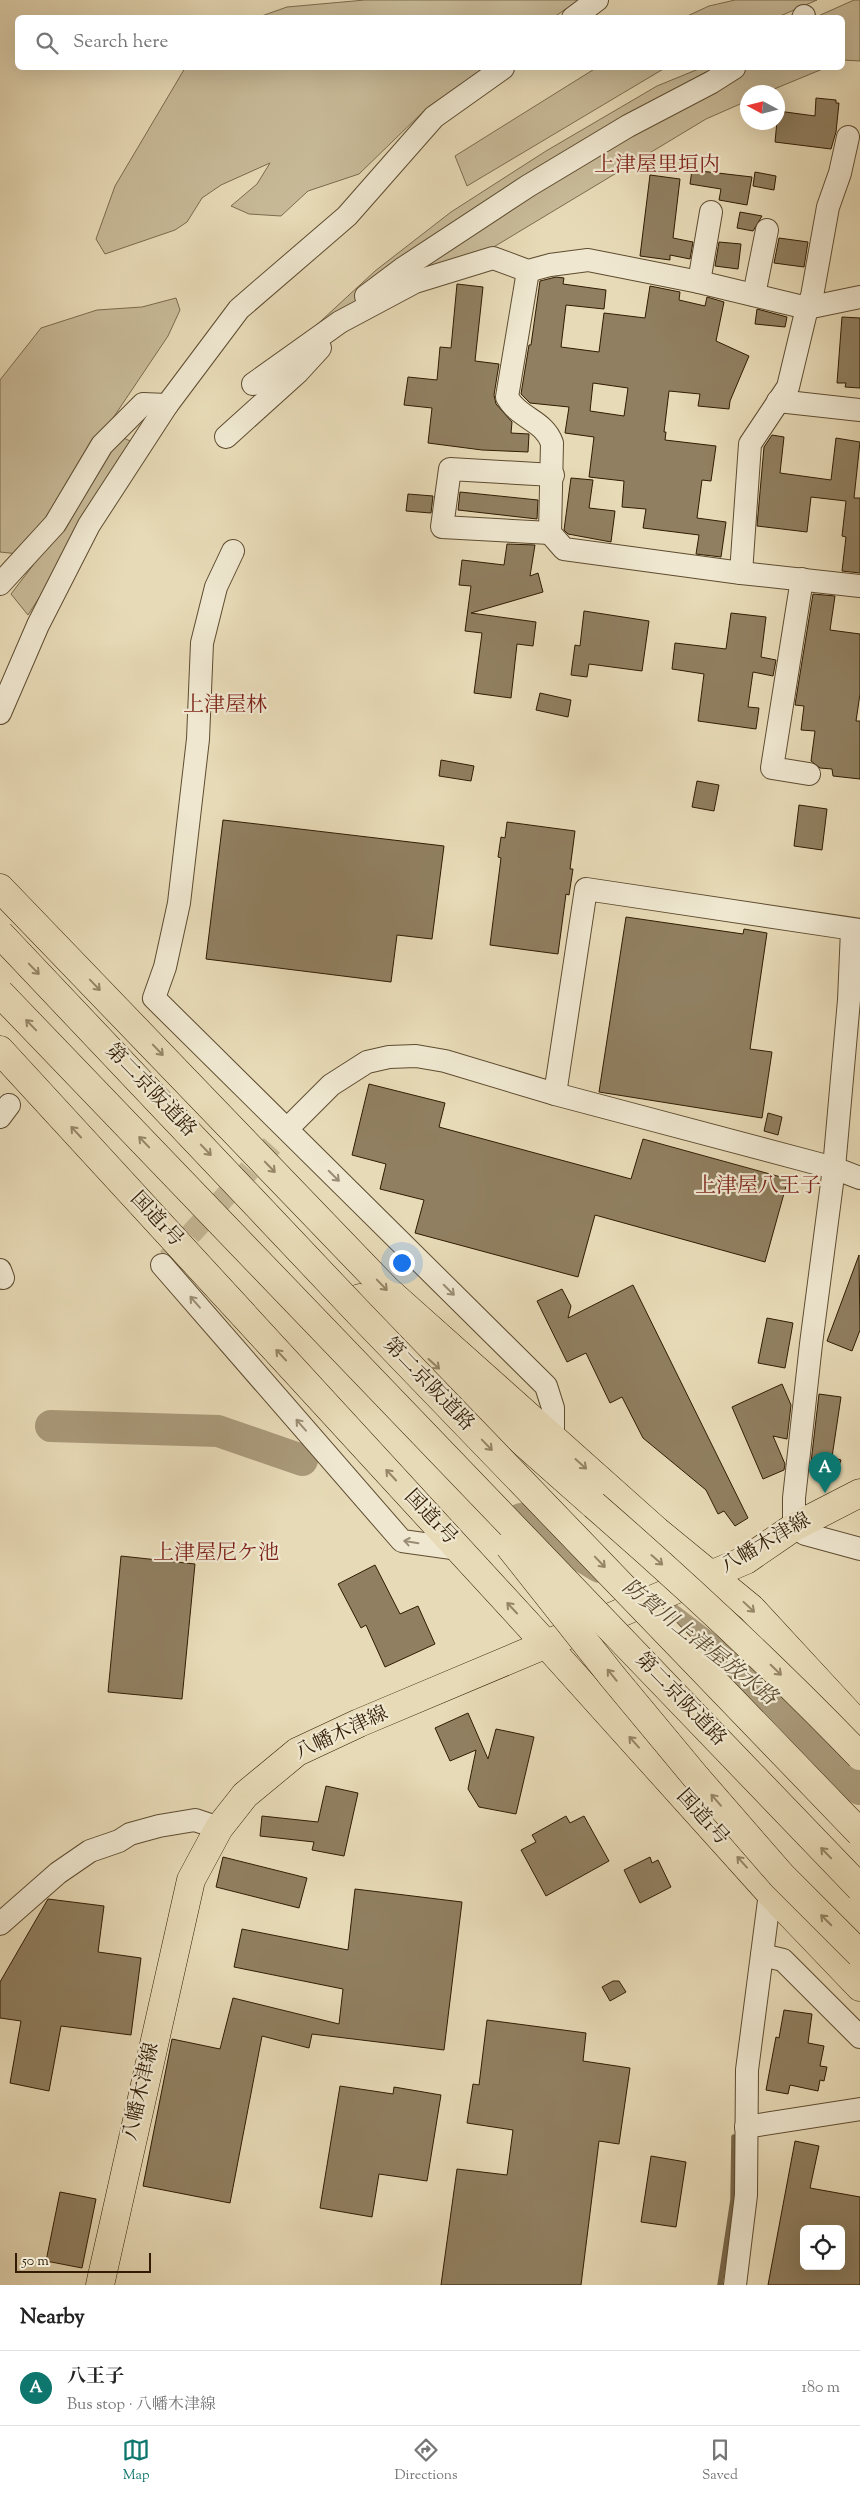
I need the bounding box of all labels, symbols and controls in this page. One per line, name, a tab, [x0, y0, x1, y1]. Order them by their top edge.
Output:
search box	[15, 15, 845, 70]
icon: search	[33, 29, 61, 57]
text: Search here	[73, 29, 168, 56]
north arrow	[740, 85, 785, 130]
district label: 上津屋里垣内	[594, 151, 720, 181]
district label: 上津屋林	[183, 691, 267, 721]
one-way arrow	[28, 963, 40, 975]
one-way arrow	[89, 979, 101, 991]
one-way arrow	[25, 1019, 37, 1032]
street label: 第二京阪道路	[98, 1038, 202, 1144]
one-way arrow	[152, 1044, 164, 1056]
one-way arrow	[70, 1126, 82, 1139]
one-way arrow	[138, 1136, 150, 1149]
one-way arrow	[200, 1144, 212, 1156]
one-way arrow	[264, 1161, 276, 1174]
one-way arrow	[328, 1169, 340, 1182]
district label: 上津屋八王子	[695, 1172, 821, 1202]
street label: 国道1号	[123, 1186, 189, 1254]
your location	[389, 1250, 415, 1276]
one-way arrow	[376, 1279, 388, 1291]
one-way arrow	[443, 1284, 455, 1297]
one-way arrow	[189, 1296, 201, 1309]
street label: 第二京阪道路	[376, 1332, 480, 1438]
one-way arrow	[275, 1349, 287, 1362]
one-way arrow	[428, 1359, 441, 1370]
one-way arrow	[296, 1419, 307, 1432]
one-way arrow	[481, 1439, 493, 1452]
pin: A	[809, 1452, 841, 1493]
one-way arrow	[575, 1458, 588, 1470]
one-way arrow	[385, 1468, 397, 1481]
street label: 国道1号	[397, 1484, 463, 1552]
street label: 八幡木津線	[715, 1506, 817, 1582]
one-way arrow	[403, 1537, 419, 1547]
district label: 上津屋尼ケ池	[153, 1539, 279, 1569]
one-way arrow	[650, 1554, 663, 1566]
one-way arrow	[594, 1556, 606, 1568]
water label: 防賀川上津屋放水路	[615, 1573, 784, 1714]
one-way arrow	[507, 1601, 518, 1614]
one-way arrow	[742, 1601, 755, 1613]
street label: 第二京阪道路	[628, 1647, 732, 1753]
one-way arrow	[770, 1664, 782, 1676]
one-way arrow	[606, 1669, 617, 1682]
street label: 八幡木津線	[291, 1700, 393, 1768]
one-way arrow	[628, 1735, 640, 1748]
street label: 国道1号	[669, 1783, 735, 1853]
one-way arrow	[710, 1793, 722, 1806]
one-way arrow	[820, 1846, 832, 1859]
one-way arrow	[737, 1856, 748, 1869]
one-way arrow	[819, 1914, 832, 1926]
street label: 八幡木津線	[117, 2040, 167, 2144]
map controls	[800, 2225, 845, 2270]
button: locate	[800, 2225, 845, 2270]
scale bar	[15, 2250, 151, 2273]
text: 50 m	[22, 2252, 49, 2272]
text: Nearby	[20, 2303, 85, 2333]
text: 八王子	[67, 2364, 124, 2391]
text: A	[30, 2377, 43, 2400]
text: 180 m	[801, 2377, 840, 2400]
text: Bus stop · 八幡木津線	[67, 2394, 216, 2417]
tab: Map	[122, 2436, 150, 2486]
tab: Directions	[394, 2436, 458, 2486]
tab: Saved	[702, 2436, 738, 2486]

